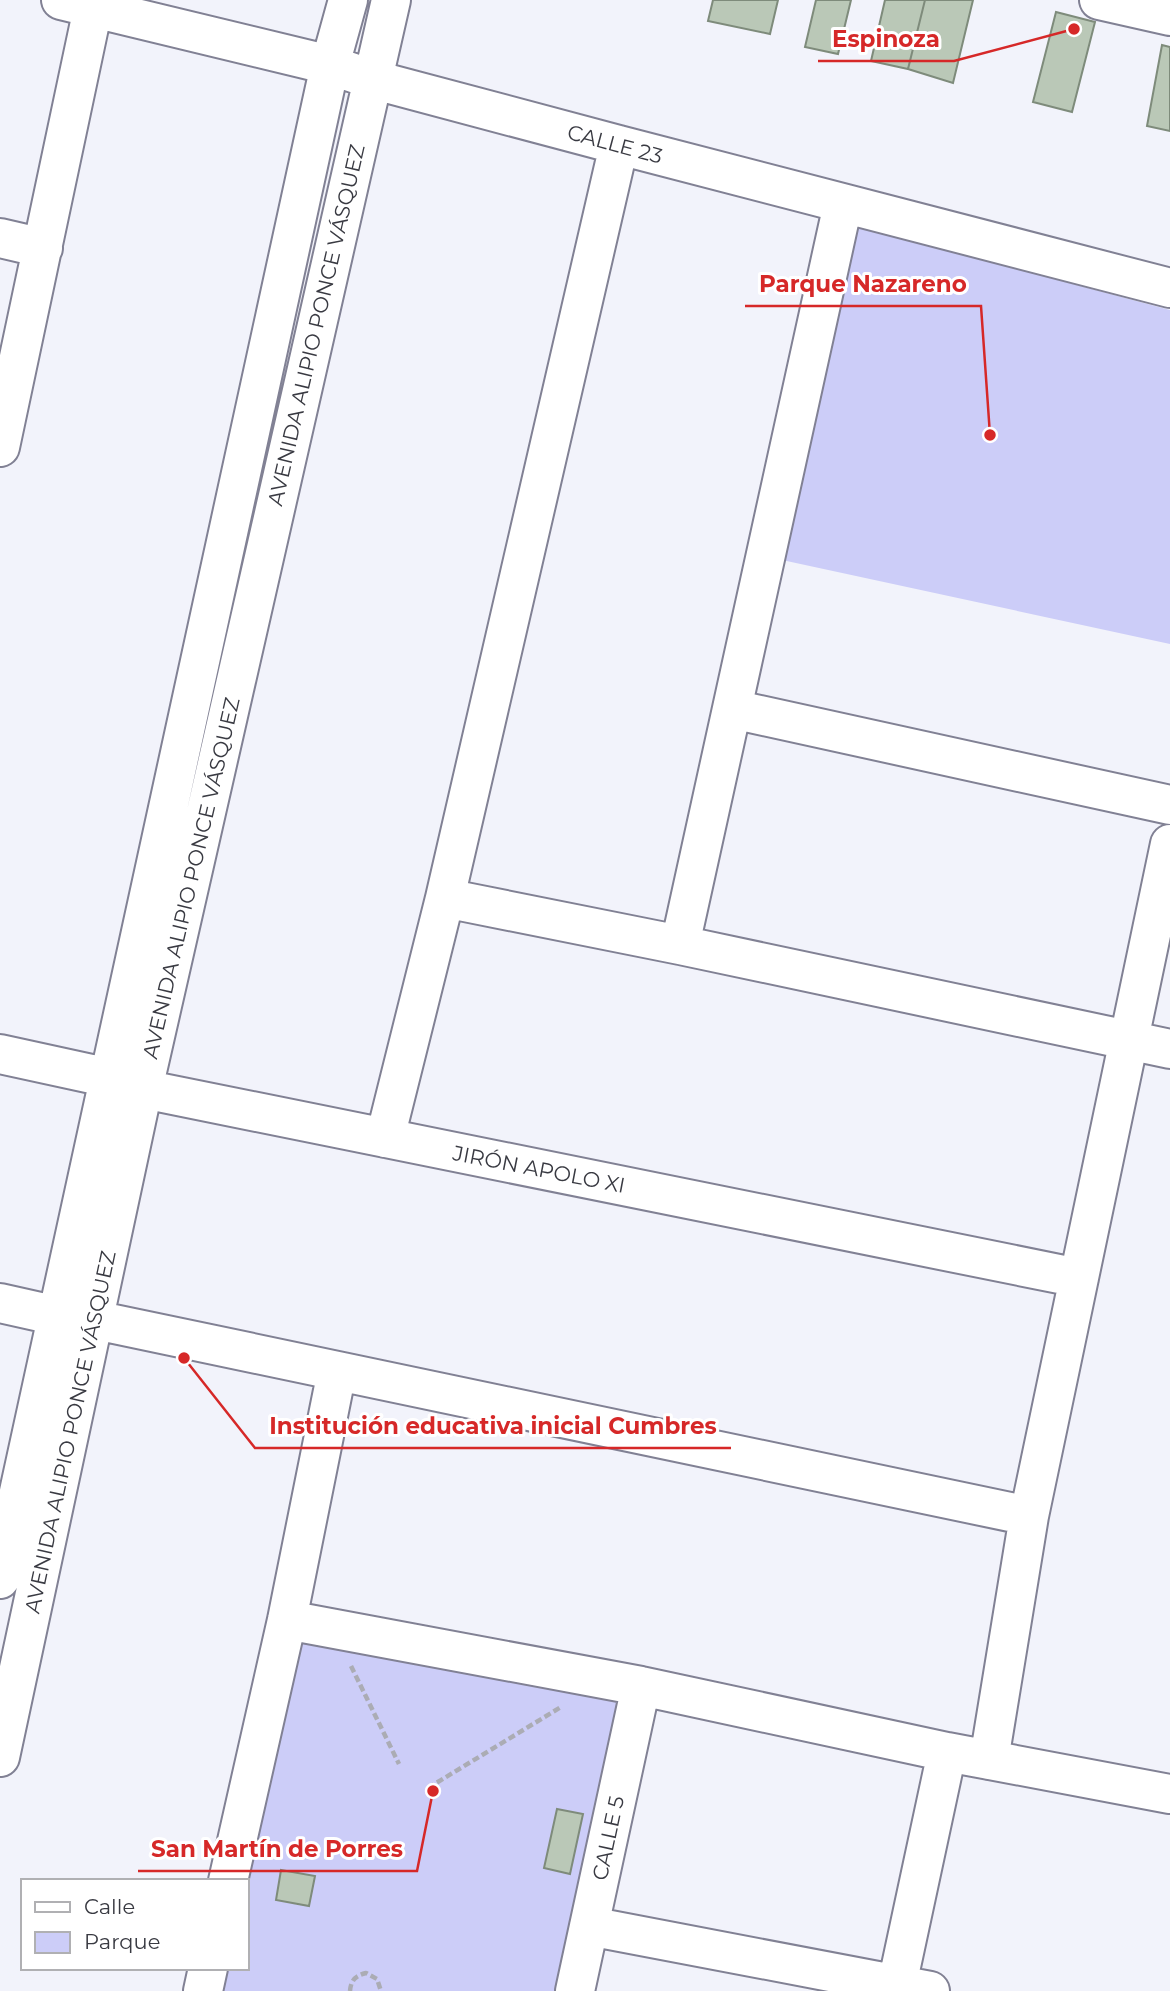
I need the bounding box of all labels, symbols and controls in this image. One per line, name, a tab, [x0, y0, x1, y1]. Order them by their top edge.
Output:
callout: Espinoza	[818, 17, 954, 61]
text: Espinoza	[832, 25, 940, 53]
street label: CALLE 23	[565, 119, 665, 169]
street label: AVENIDA ALIPIO PONCE VÁSQUEZ	[262, 142, 370, 508]
callout: Parque Nazareno	[745, 262, 981, 306]
text: Parque Nazareno	[759, 270, 967, 298]
street label: AVENIDA ALIPIO PONCE VÁSQUEZ	[137, 695, 245, 1061]
street label: JIRÓN APOLO XI	[450, 1140, 627, 1198]
street label: AVENIDA ALIPIO PONCE VÁSQUEZ	[19, 1248, 121, 1616]
callout: Institución educativa inicial Cumbres	[255, 1404, 731, 1448]
text: Institución educativa inicial Cumbres	[269, 1412, 717, 1440]
street label: CALLE 5	[587, 1793, 629, 1883]
callout: San Martín de Porres	[138, 1827, 417, 1871]
text: San Martín de Porres	[151, 1835, 403, 1863]
legend	[21, 1879, 248, 1970]
text: Calle	[84, 1894, 135, 1919]
text: Parque	[84, 1929, 160, 1954]

